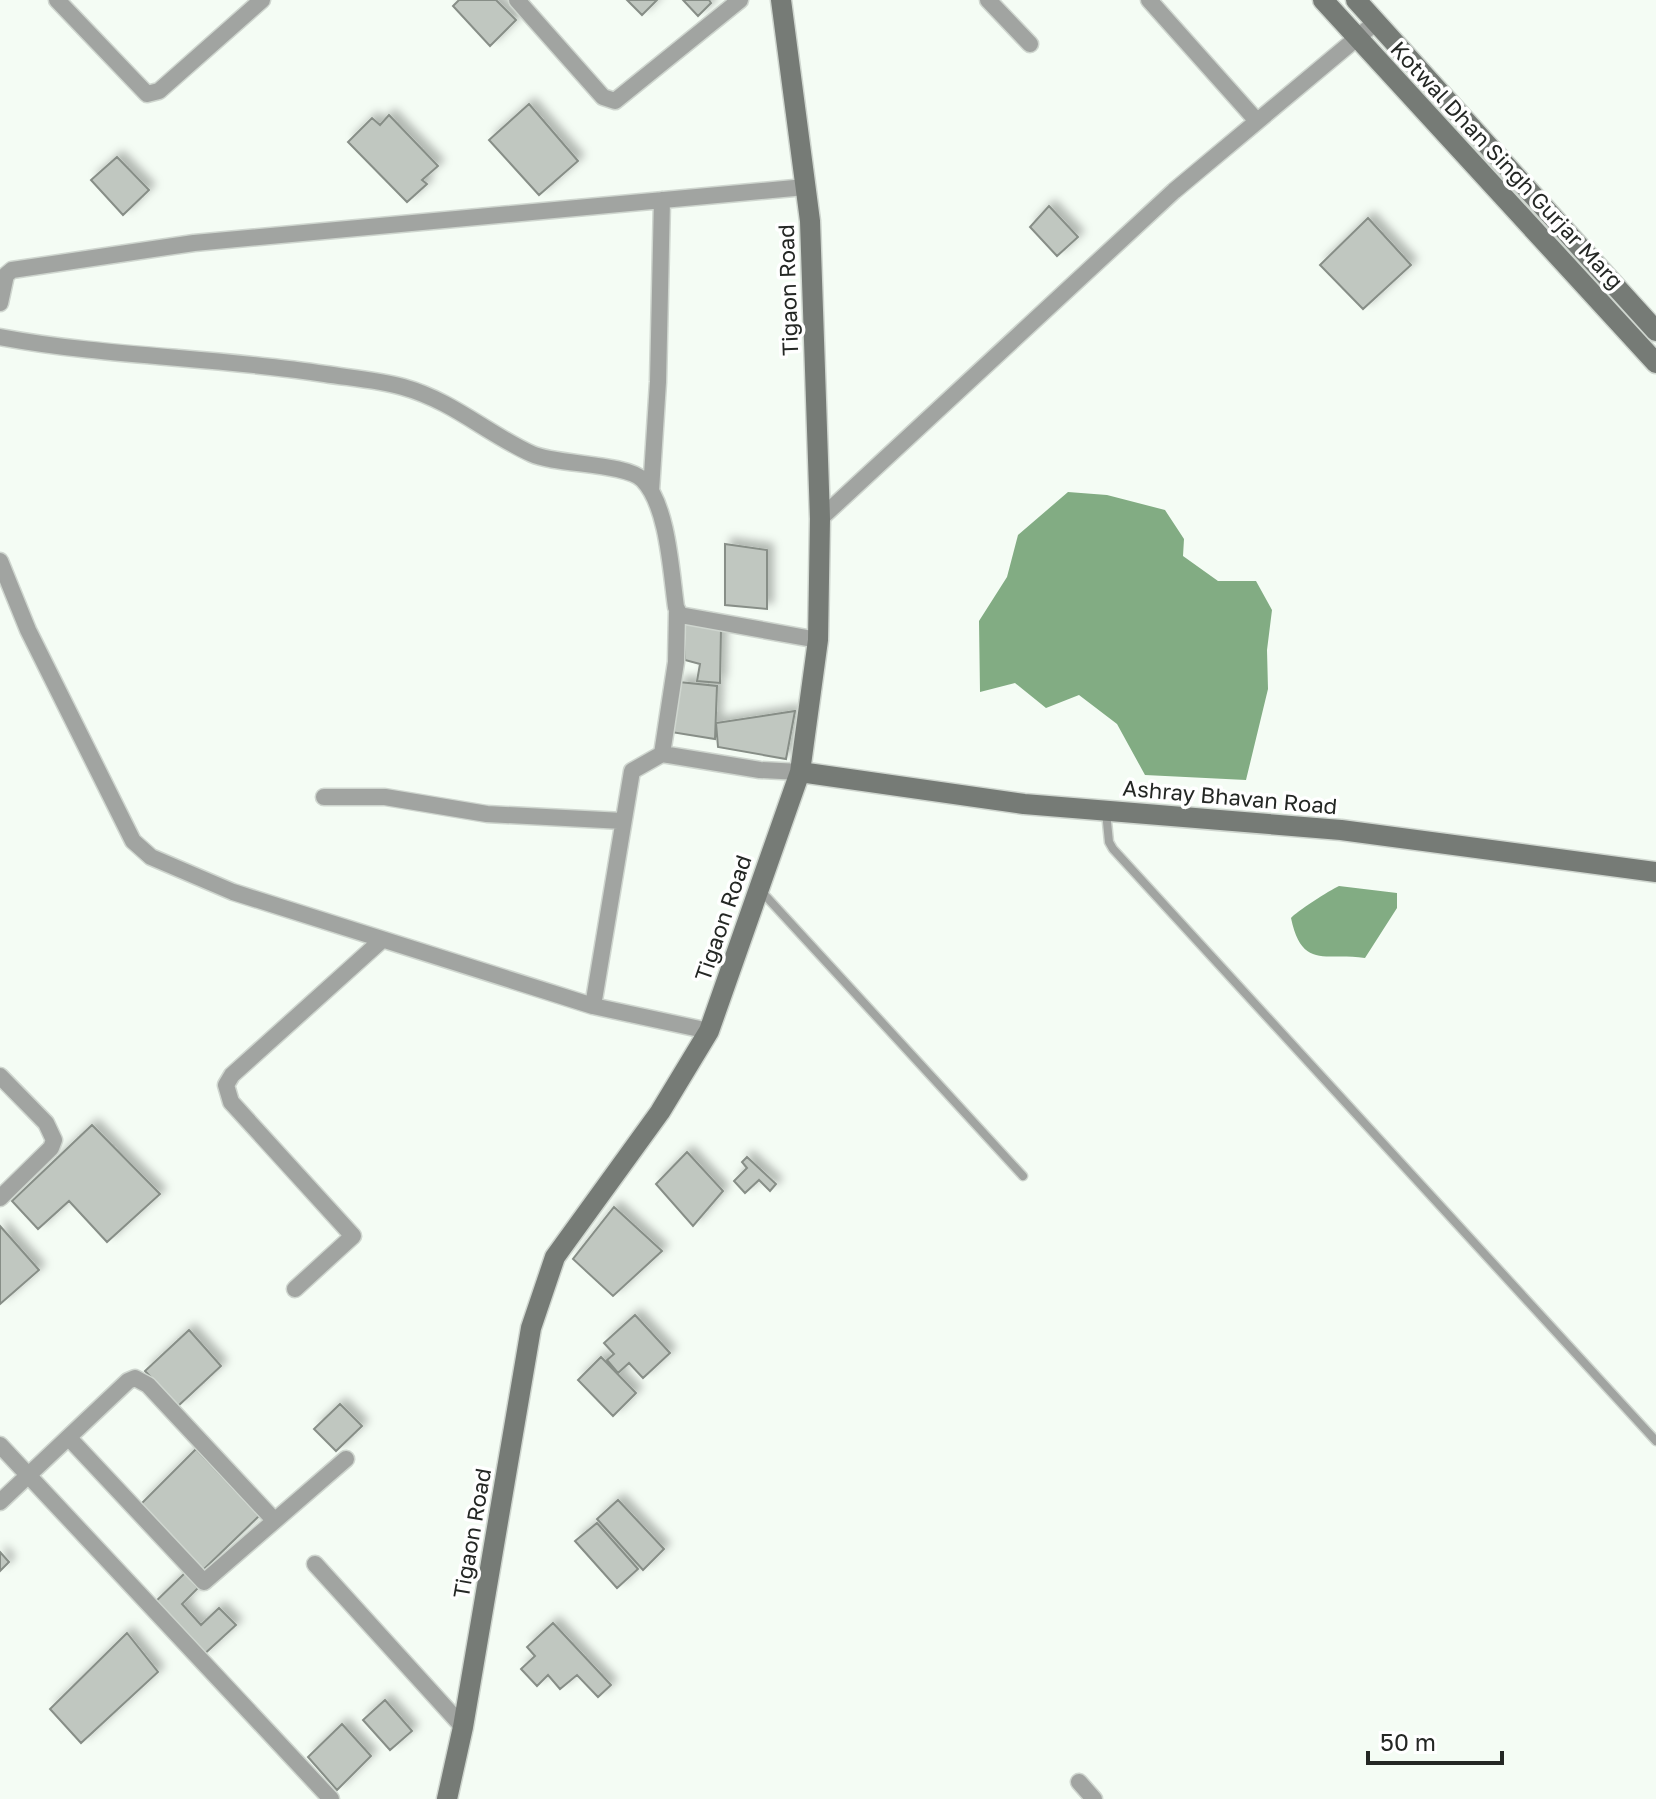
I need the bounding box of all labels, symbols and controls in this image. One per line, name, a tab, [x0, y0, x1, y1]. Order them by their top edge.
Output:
street label: Kotwal Dhan Singh Gurjar Marg	[1385, 35, 1629, 294]
street label: Tigaon Road	[772, 224, 803, 356]
street label: Ashray Bhavan Road	[1122, 774, 1338, 819]
street label: Tigaon Road	[688, 851, 757, 984]
street label: Tigaon Road	[447, 1466, 496, 1600]
scale bar	[1368, 1715, 1502, 1765]
text: 50 m	[1380, 1727, 1436, 1756]

